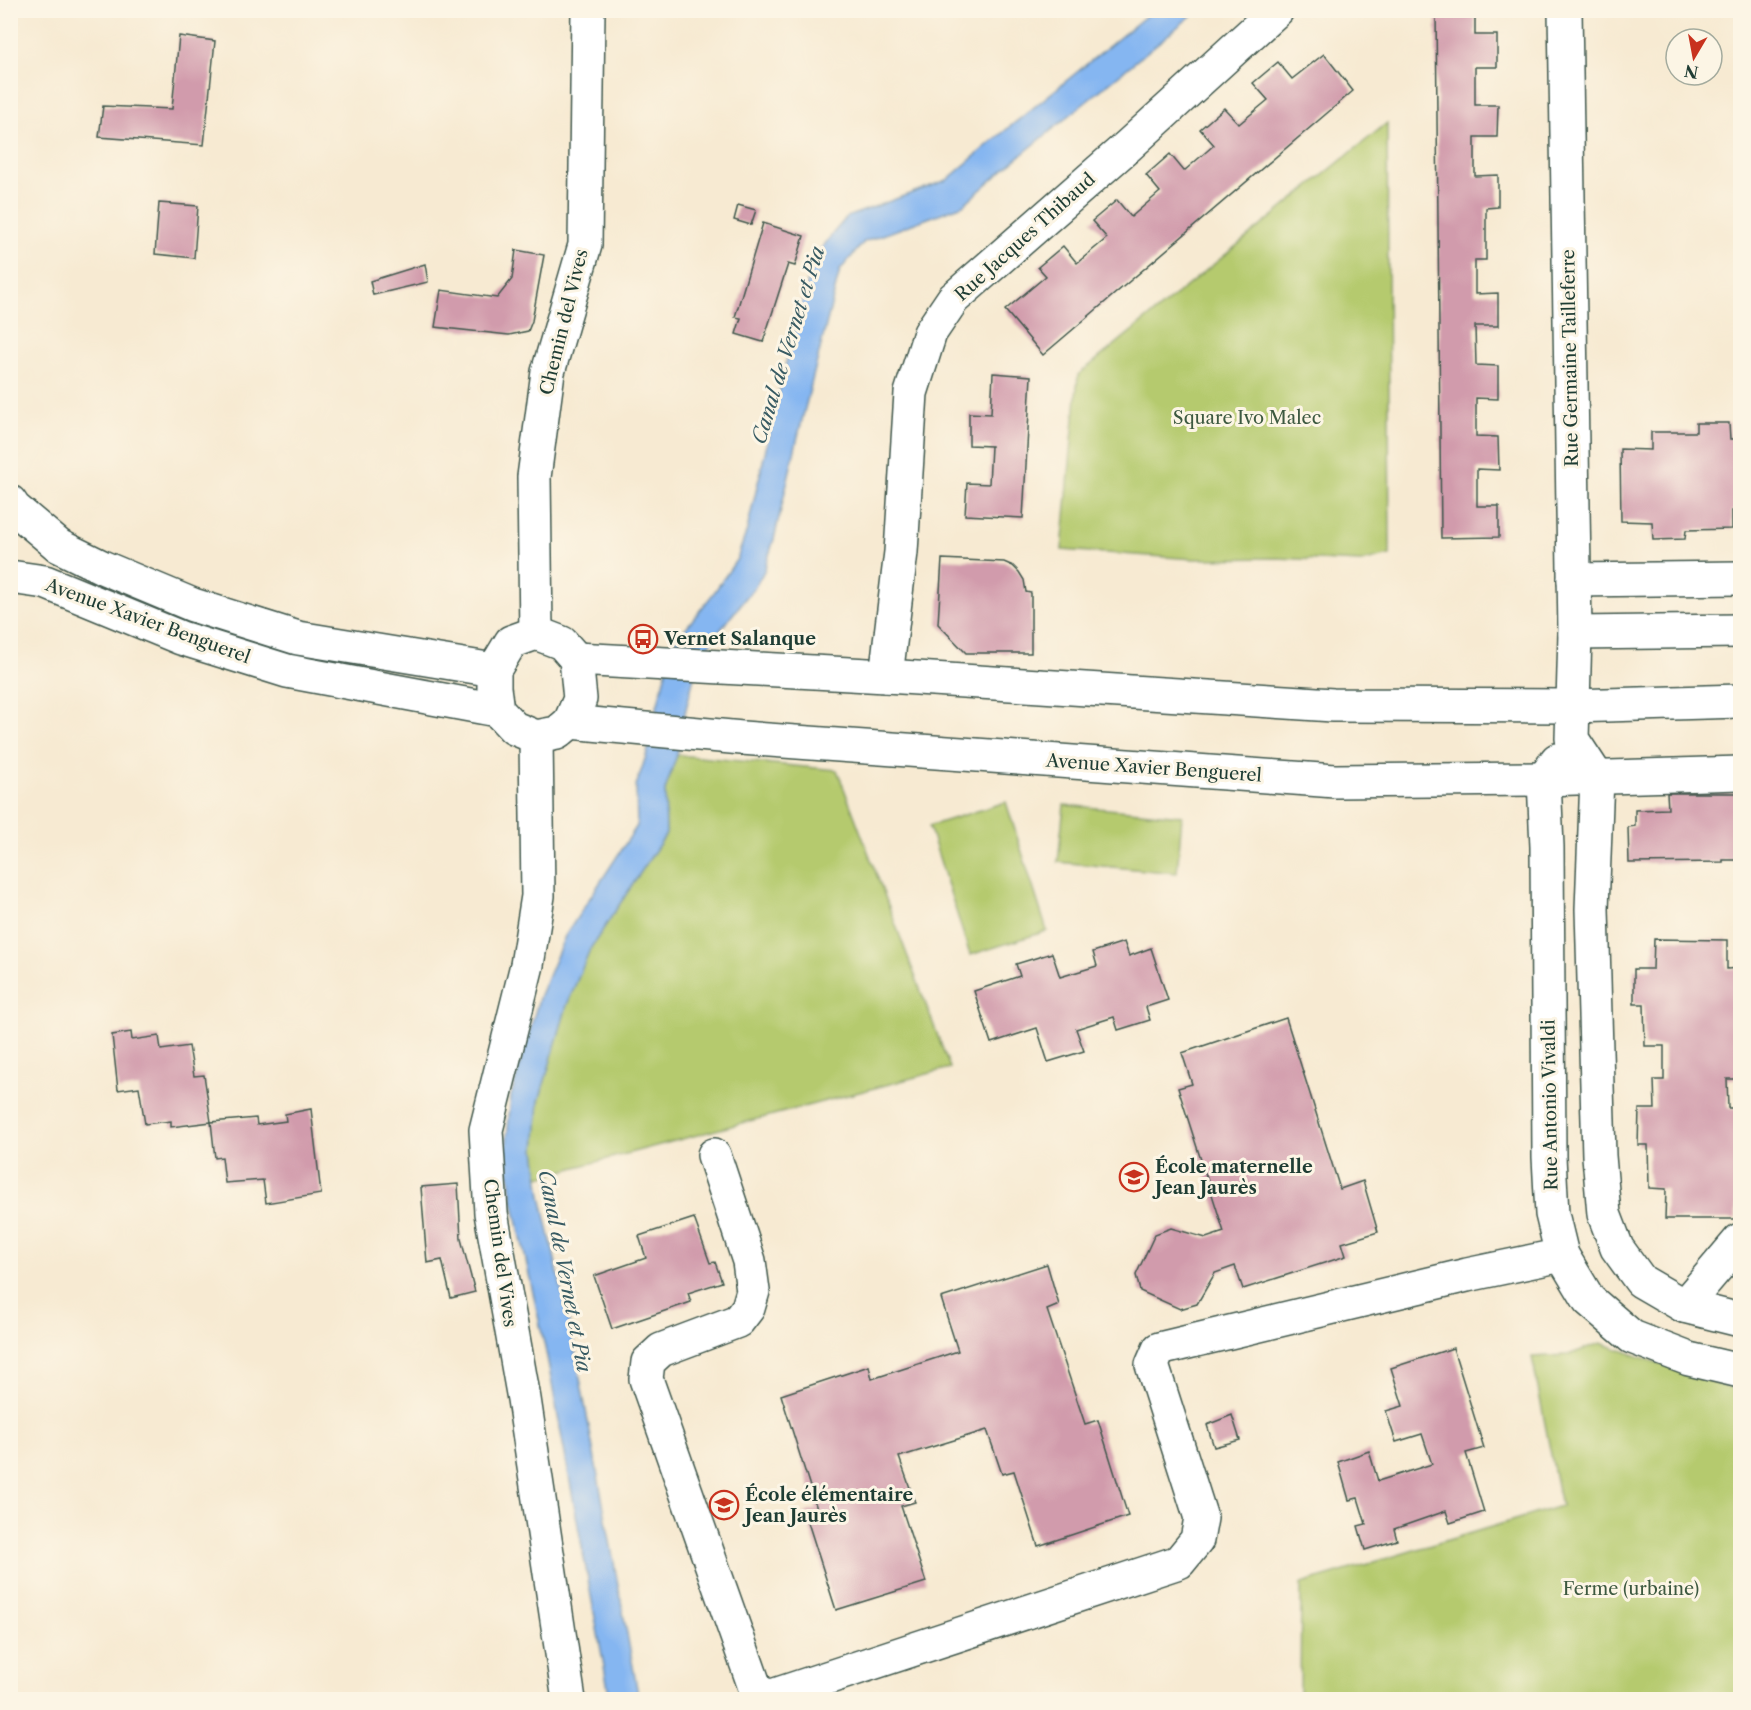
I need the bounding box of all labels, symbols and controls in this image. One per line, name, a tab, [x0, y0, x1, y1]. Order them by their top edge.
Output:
north arrow	[1664, 27, 1724, 87]
text: N	[1683, 61, 1700, 83]
street label: Rue Jacques Thibaud	[950, 168, 1100, 306]
water label: Canal de Vernet et Pia	[746, 243, 830, 447]
street label: Chemin del Vives	[535, 247, 593, 397]
street label: Rue Germaine Tailleferre	[1557, 249, 1583, 467]
park label: Square Ivo Malec	[1173, 407, 1321, 429]
street label: Avenue Xavier Benguerel	[42, 573, 253, 668]
bus stop icon: Vernet Salanque	[627, 623, 659, 655]
place label: Vernet Salanque	[663, 628, 816, 650]
street label: Avenue Xavier Benguerel	[1044, 749, 1263, 787]
street label: Rue Antonio Vivaldi	[1537, 1019, 1562, 1191]
place label: École maternelle Jean Jaurès	[1152, 1155, 1313, 1199]
school or university icon: École maternelle Jean Jaurès	[1118, 1161, 1150, 1193]
water label: Canal de Vernet et Pia	[534, 1168, 596, 1374]
street label: Chemin del Vives	[479, 1177, 521, 1329]
place label: École élémentaire Jean Jaurès	[742, 1483, 913, 1527]
school or university icon: École élémentaire Jean Jaurès	[708, 1489, 740, 1521]
park label: Ferme (urbaine)	[1563, 1578, 1699, 1600]

